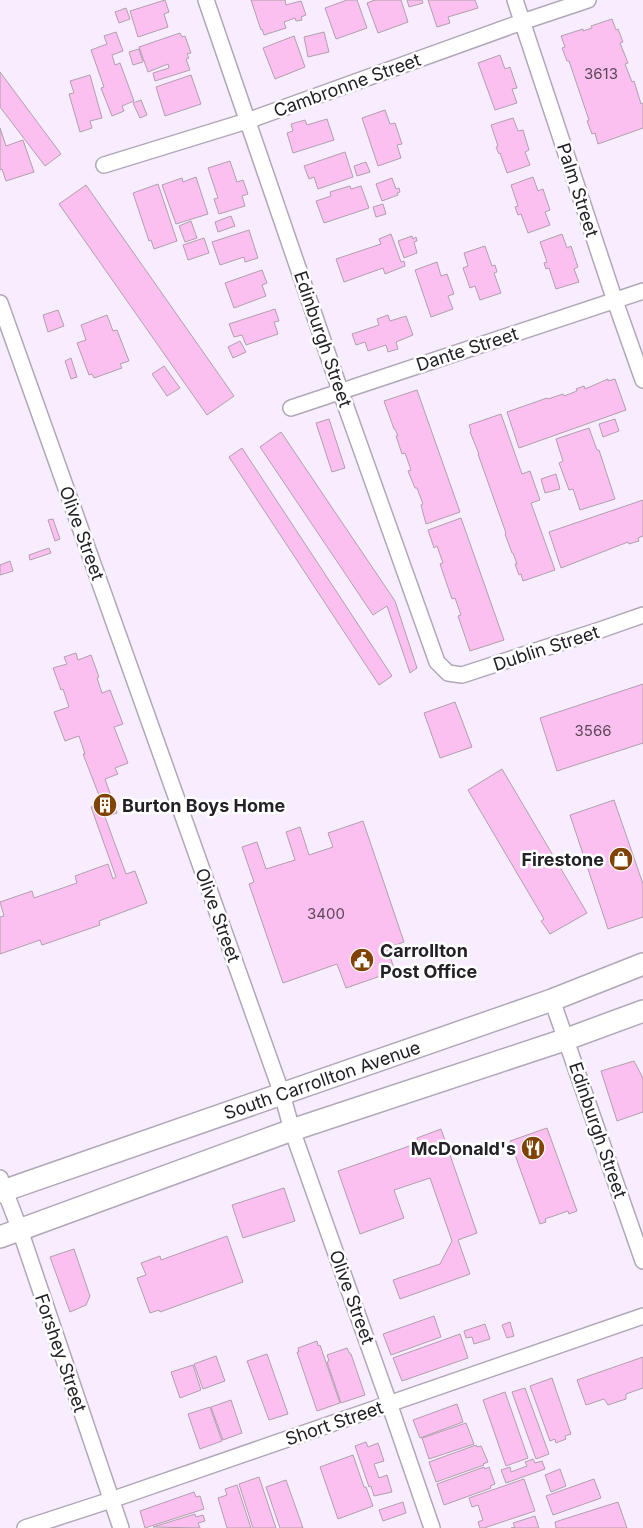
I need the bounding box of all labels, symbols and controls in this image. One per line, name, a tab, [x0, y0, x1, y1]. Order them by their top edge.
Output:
street label: Cambronne Street	[271, 49, 423, 121]
house number: 3613	[584, 64, 618, 83]
street label: Palm Street	[553, 140, 603, 240]
street label: Edinburgh Street	[290, 268, 356, 410]
street label: Dante Street	[413, 323, 521, 375]
street label: Olive Street	[55, 483, 109, 583]
street label: Dublin Street	[491, 621, 602, 675]
house number: 3566	[575, 721, 612, 740]
building icon: Burton Boys Home	[92, 792, 118, 818]
place label: Burton Boys Home	[122, 795, 285, 816]
shop icon: Firestone	[608, 846, 634, 872]
place label: Firestone	[521, 849, 604, 870]
street label: Olive Street	[191, 865, 245, 965]
house number: 3400	[307, 904, 345, 923]
place label: Carrollton Post Office	[380, 940, 478, 982]
public building icon: Carrollton Post Office	[349, 947, 375, 973]
street label: South Carrollton Avenue	[221, 1036, 423, 1124]
street label: Edinburgh Street	[565, 1059, 631, 1201]
restaurant icon: McDonald's	[520, 1135, 546, 1161]
place label: McDonald's	[411, 1138, 516, 1159]
street label: Olive Street	[325, 1247, 379, 1347]
street label: Forshey Street	[31, 1291, 91, 1415]
street label: Short Street	[282, 1396, 386, 1449]

